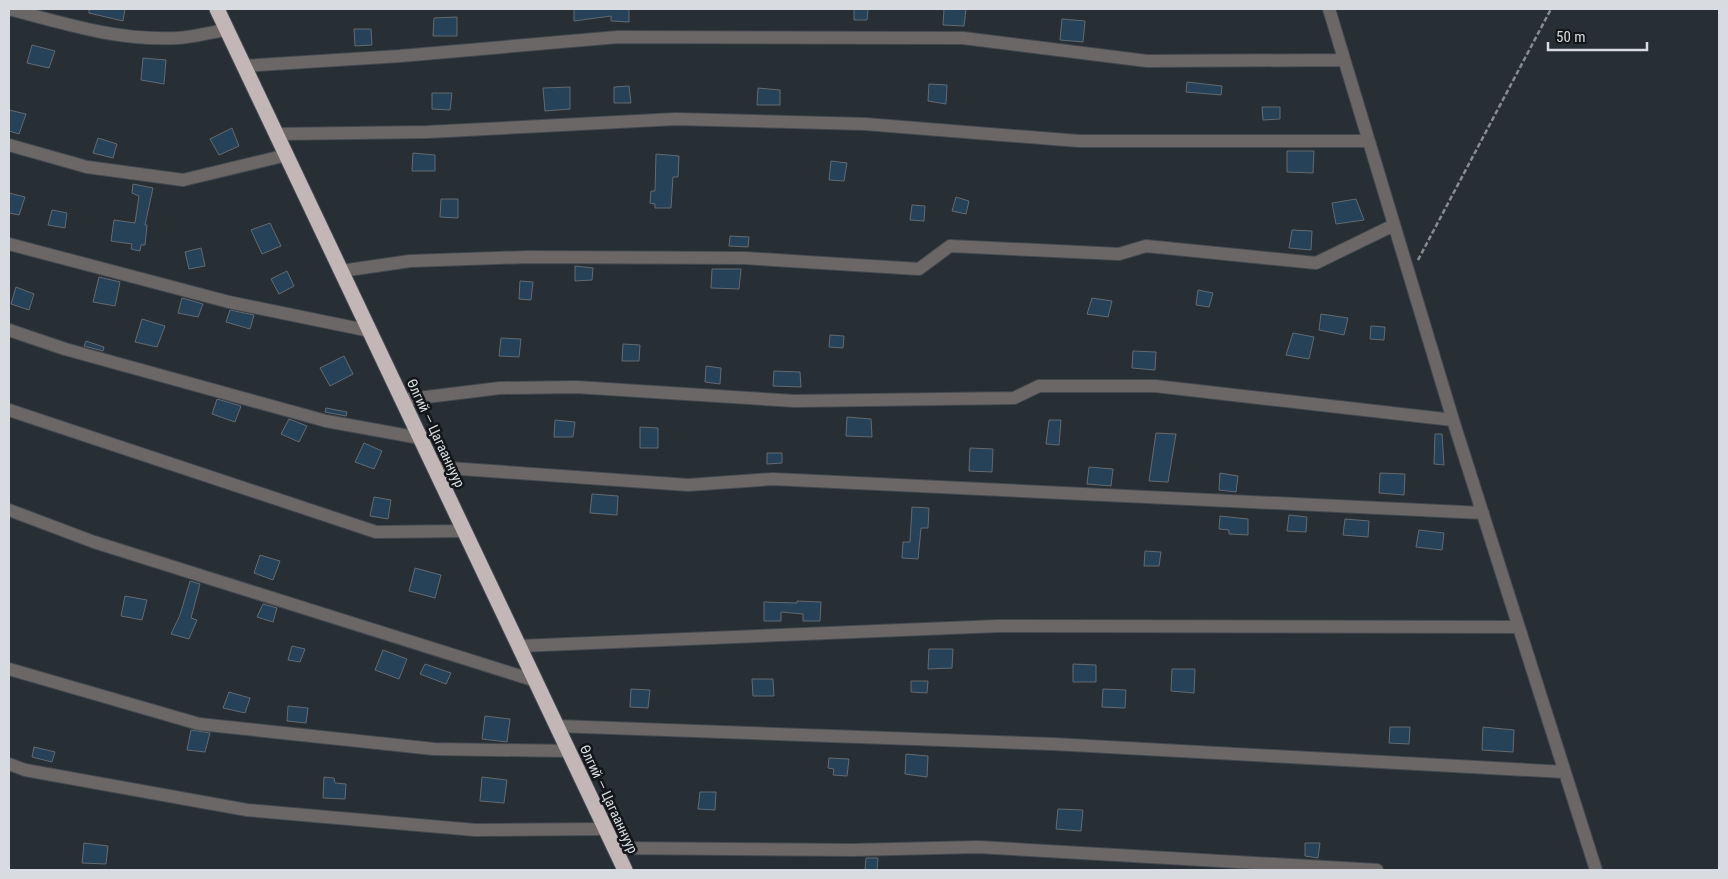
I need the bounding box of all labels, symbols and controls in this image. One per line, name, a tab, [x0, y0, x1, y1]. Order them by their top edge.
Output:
scale bar	[1548, 20, 1647, 52]
text: 50 m	[1556, 28, 1586, 46]
street label: Өлгий — Цагааннуур	[404, 376, 468, 490]
street label: Өлгий — Цагааннуур	[577, 742, 641, 856]

